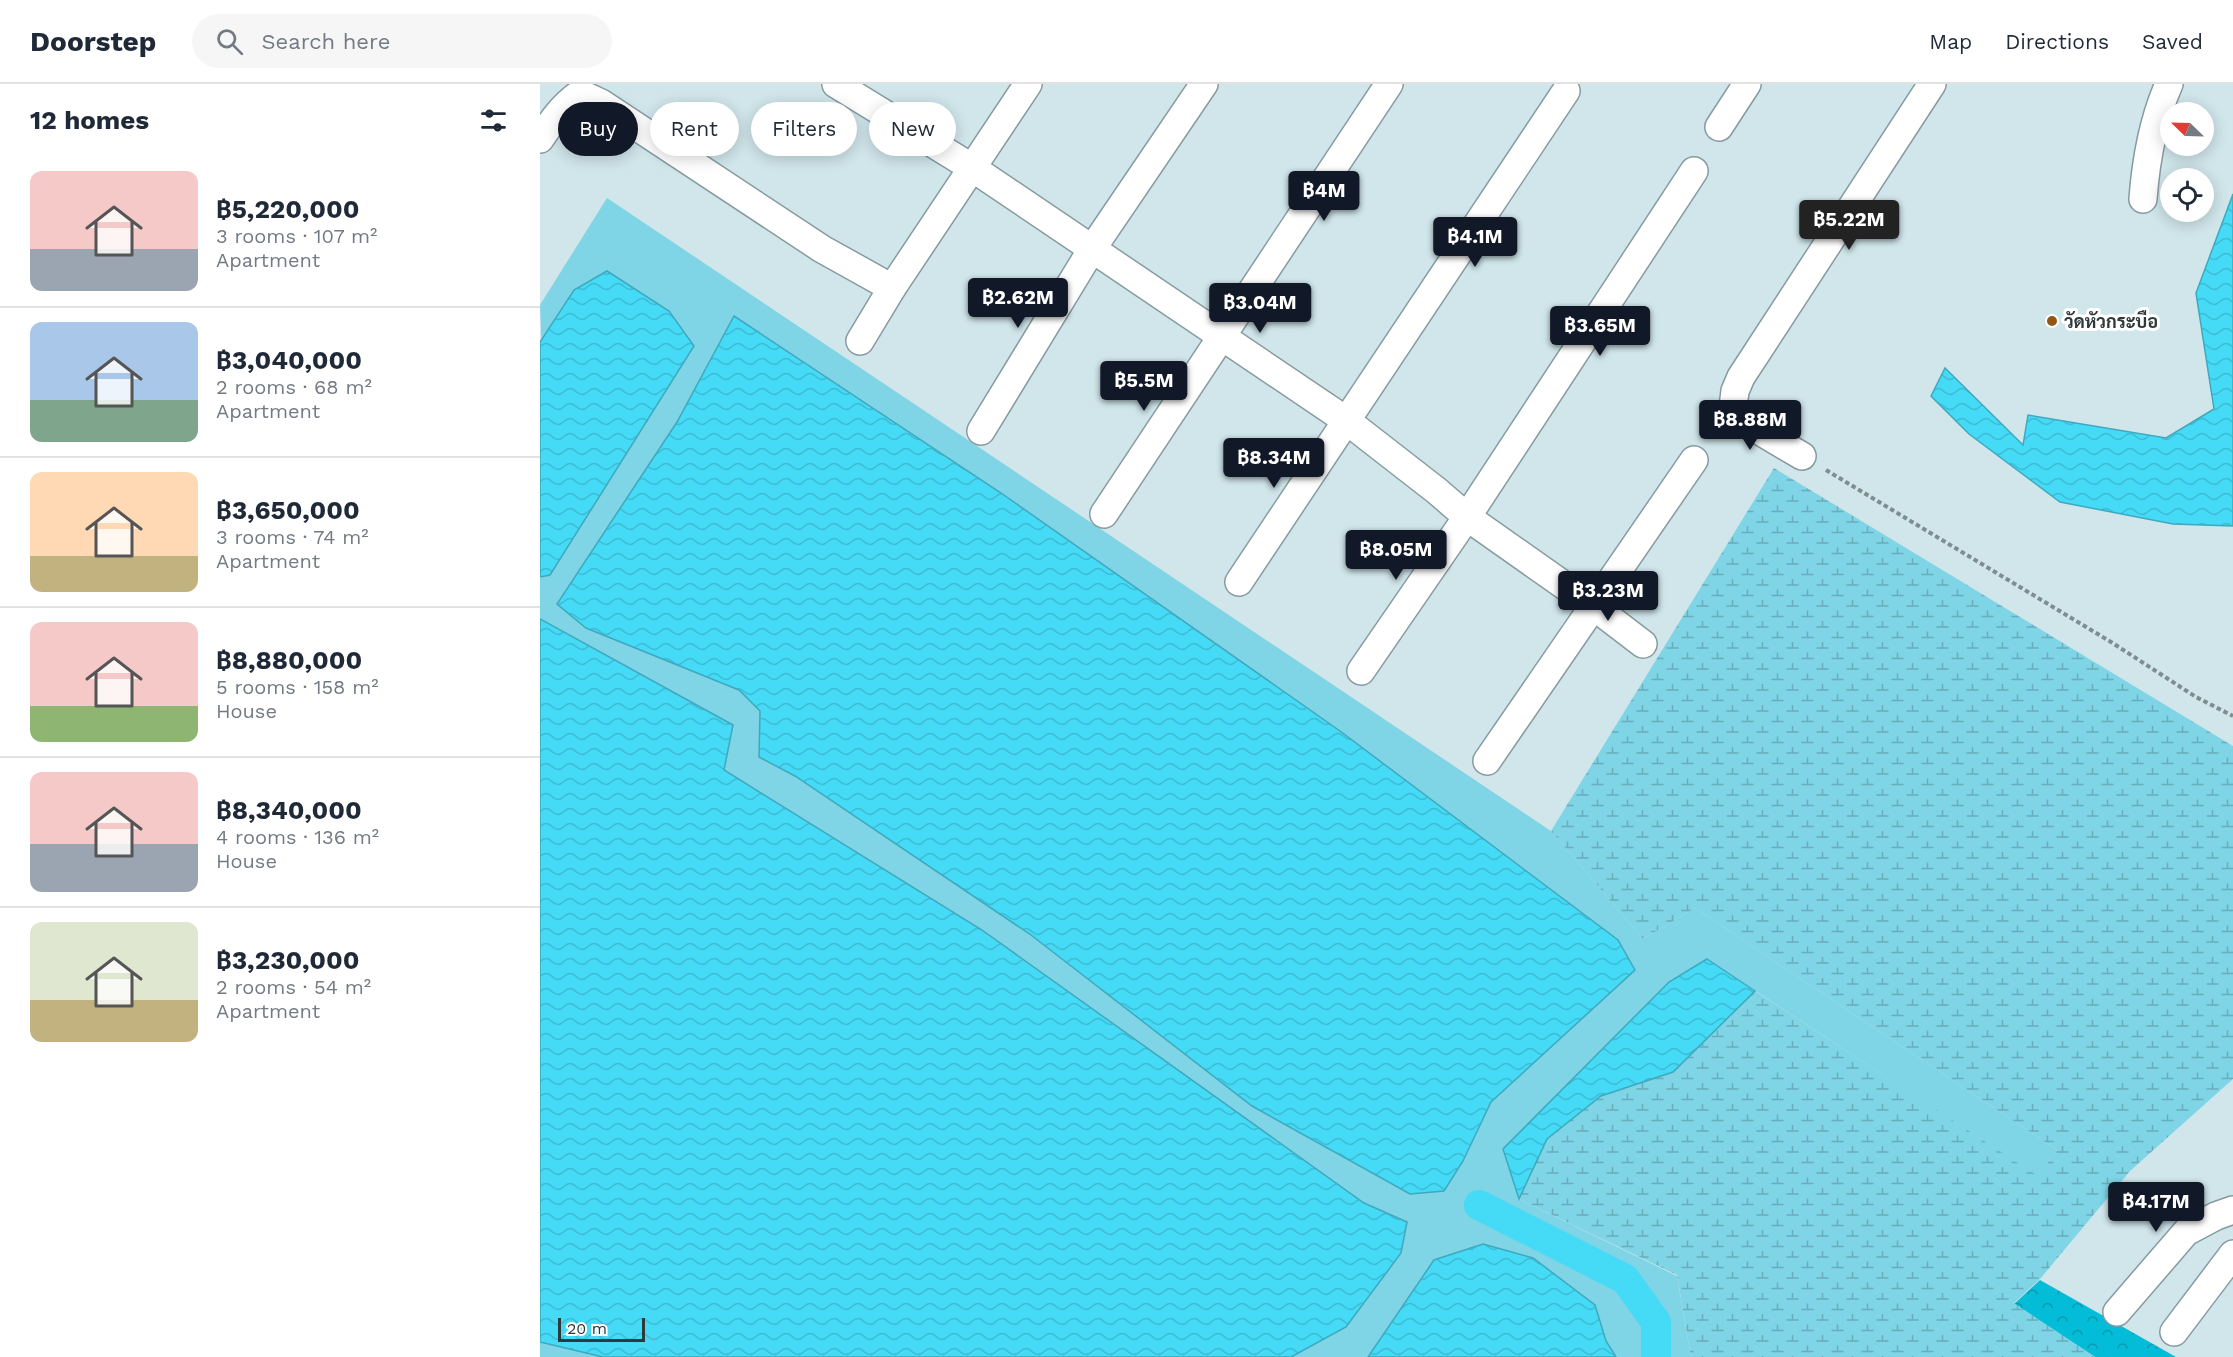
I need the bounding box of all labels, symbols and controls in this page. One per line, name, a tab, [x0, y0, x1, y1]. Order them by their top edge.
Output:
search box	[192, 14, 612, 68]
text: Doorstep	[30, 25, 156, 58]
icon: search	[213, 25, 246, 58]
text: Search here	[261, 29, 390, 54]
text: Map	[1929, 29, 1972, 54]
text: Directions	[2005, 29, 2109, 54]
text: Saved	[2142, 29, 2203, 54]
chip: Buy	[558, 102, 638, 156]
chip: Rent	[650, 102, 739, 156]
chip: Filters	[751, 102, 857, 156]
chip: New	[869, 102, 956, 156]
north arrow	[2160, 102, 2214, 156]
map controls	[2160, 102, 2214, 222]
icon: filters	[477, 104, 510, 137]
text: 12 homes	[30, 105, 149, 135]
button: locate	[2160, 168, 2214, 222]
pin: ฿4M	[1295, 171, 1353, 222]
text: ฿4M	[1302, 178, 1346, 202]
text: ฿5,220,000	[216, 194, 359, 224]
icon: home	[78, 195, 150, 267]
pin: ฿5.22M	[1800, 200, 1898, 251]
text: ฿5.22M	[1813, 207, 1885, 231]
pin: ฿4.1M	[1433, 217, 1517, 268]
text: 3 rooms · 107 m²	[216, 224, 377, 248]
text: ฿4.1M	[1447, 224, 1503, 248]
text: Apartment	[216, 248, 320, 272]
pin: ฿2.62M	[969, 278, 1067, 329]
pin: ฿3.04M	[1211, 283, 1309, 334]
text: ฿2.62M	[982, 285, 1054, 309]
text: ฿3.04M	[1223, 290, 1297, 314]
pin: ฿3.65M	[1551, 306, 1649, 357]
place label: วัดหัวกระบือ	[2064, 310, 2158, 332]
text: ฿3.65M	[1564, 313, 1636, 337]
marker: วัดหัวกระบือ	[2045, 314, 2059, 328]
text: ฿3,040,000	[216, 345, 362, 375]
icon: home	[78, 346, 150, 418]
pin: ฿5.5M	[1102, 361, 1186, 412]
text: ฿5.5M	[1114, 368, 1174, 392]
text: 2 rooms · 68 m²	[216, 375, 372, 399]
text: Apartment	[216, 399, 320, 423]
pin: ฿8.88M	[1701, 400, 1799, 451]
text: ฿8.88M	[1713, 407, 1787, 431]
pin: ฿8.34M	[1225, 438, 1323, 489]
text: ฿8.34M	[1237, 445, 1311, 469]
text: ฿3,650,000	[216, 495, 360, 525]
icon: home	[78, 496, 150, 568]
text: 3 rooms · 74 m²	[216, 525, 369, 549]
pin: ฿8.05M	[1347, 530, 1445, 581]
text: ฿8.05M	[1360, 537, 1432, 561]
text: Apartment	[216, 549, 320, 573]
pin: ฿3.23M	[1559, 571, 1657, 622]
text: ฿3.23M	[1572, 578, 1644, 602]
text: ฿8,880,000	[216, 645, 362, 675]
icon: home	[78, 646, 150, 718]
text: 5 rooms · 158 m²	[216, 675, 379, 699]
text: House	[216, 699, 277, 723]
text: ฿8,340,000	[216, 795, 362, 825]
icon: home	[78, 796, 150, 868]
text: 4 rooms · 136 m²	[216, 825, 379, 849]
text: House	[216, 849, 277, 873]
text: ฿3,230,000	[216, 945, 360, 975]
icon: home	[78, 946, 150, 1018]
text: 2 rooms · 54 m²	[216, 975, 371, 999]
text: Apartment	[216, 999, 320, 1023]
pin: ฿4.17M	[2107, 1182, 2205, 1233]
text: ฿4.17M	[2122, 1189, 2190, 1213]
scale bar	[558, 1315, 645, 1342]
text: 20 m	[567, 1319, 607, 1338]

